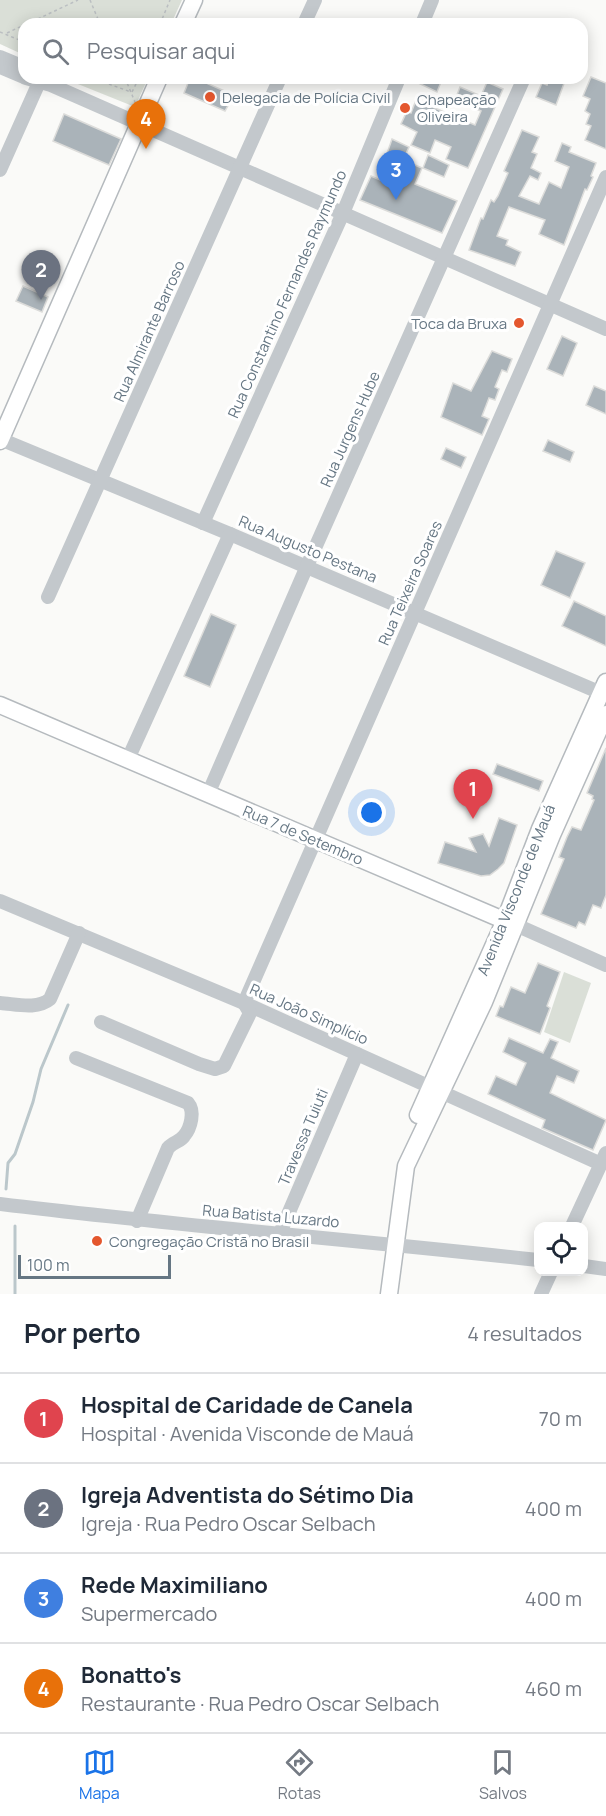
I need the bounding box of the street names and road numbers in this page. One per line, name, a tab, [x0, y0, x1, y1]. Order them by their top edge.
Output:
street label: Rua Constantino Fernandes Raymundo	[223, 167, 351, 421]
street label: Rua Almirante Barroso	[108, 257, 190, 405]
street label: Rua Jurgens Hube	[315, 368, 385, 490]
street label: Rua Augusto Pestana	[236, 510, 380, 588]
street label: Rua Teixeira Soares	[373, 517, 447, 649]
street label: Rua 7 de Setembro	[240, 800, 367, 870]
street label: Avenida Visconde de Mauá	[472, 801, 560, 979]
street label: Rua João Simplício	[246, 978, 372, 1050]
street label: Travessa Tuiuti	[273, 1085, 333, 1189]
street label: Rua Batista Luzardo	[202, 1200, 340, 1232]

